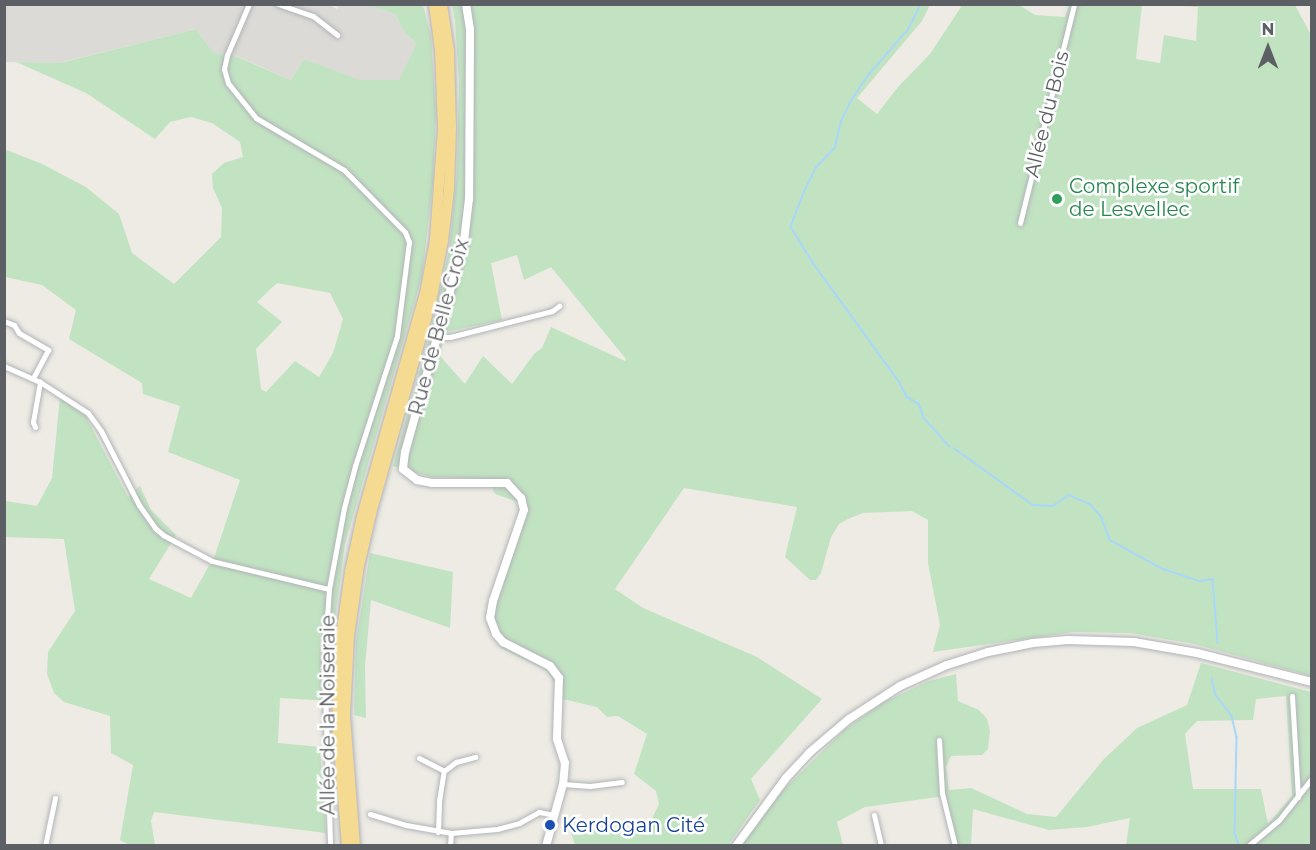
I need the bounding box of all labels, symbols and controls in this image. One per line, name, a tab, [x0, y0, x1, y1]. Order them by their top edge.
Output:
north arrow	[1238, 18, 1298, 78]
text: N	[1262, 20, 1274, 39]
street label: Allée du Bois	[1020, 48, 1074, 180]
place label: Complexe sportif de Lesvellec	[1069, 175, 1239, 222]
marker: Complexe sportif de Lesvellec	[1050, 192, 1064, 206]
street label: Rue de Belle Croix	[404, 236, 474, 418]
street label: Allée de la Noiseraie	[316, 615, 340, 815]
place label: Kerdogan Cité	[562, 813, 705, 837]
marker: Kerdogan Cité	[543, 818, 557, 832]

